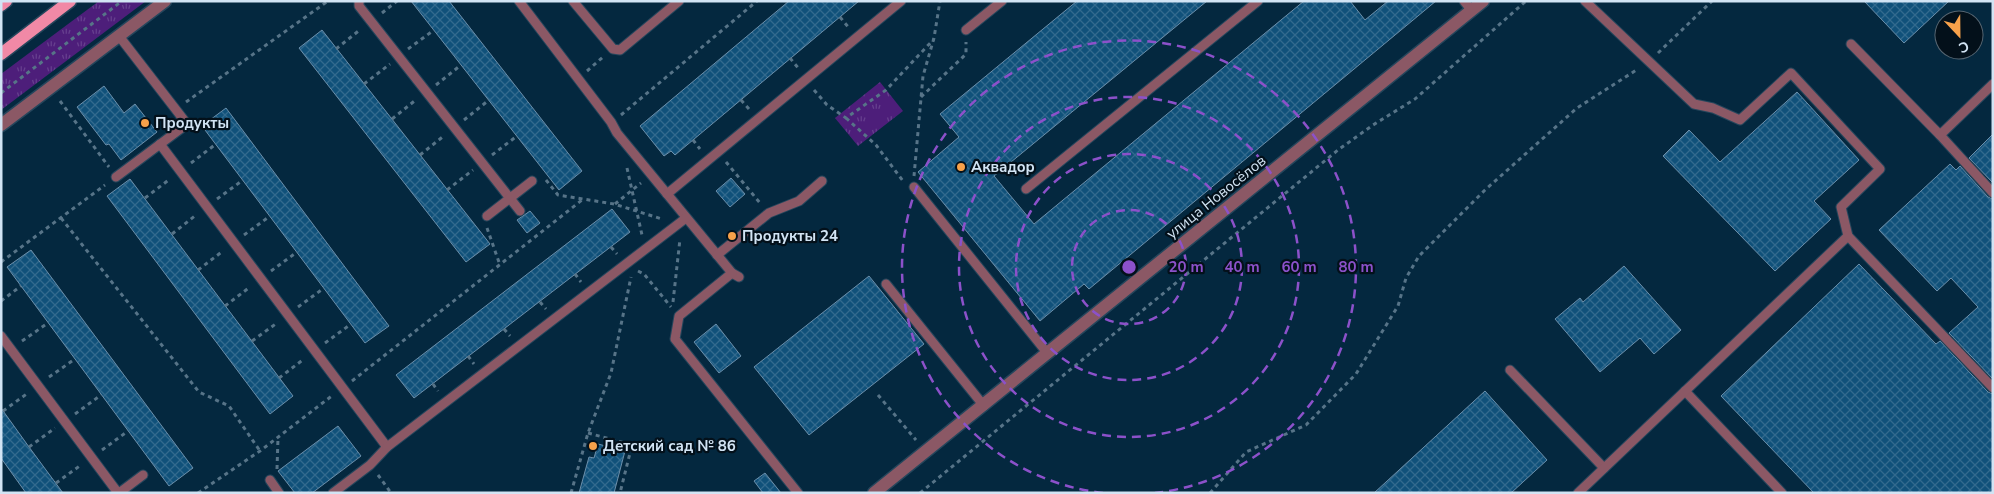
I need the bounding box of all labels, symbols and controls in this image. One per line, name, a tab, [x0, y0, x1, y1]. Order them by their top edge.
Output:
north arrow	[1934, 10, 1984, 60]
text: С	[1955, 36, 1972, 57]
place label: Продукты	[155, 113, 229, 133]
marker: Продукты	[139, 117, 151, 129]
street label: улица Новосёлов	[1162, 151, 1270, 243]
place label: Аквадор	[971, 157, 1035, 177]
marker: Аквадор	[955, 161, 967, 173]
place label: Продукты 24	[742, 226, 838, 246]
marker: Продукты 24	[726, 230, 738, 242]
text: 20 m	[1168, 257, 1204, 277]
text: 40 m	[1224, 257, 1260, 277]
text: 60 m	[1281, 257, 1317, 277]
text: 80 m	[1338, 257, 1374, 277]
centre of rings	[1120, 258, 1138, 276]
place label: Детский сад № 86	[603, 436, 736, 456]
marker: Детский сад № 86	[587, 440, 599, 452]

